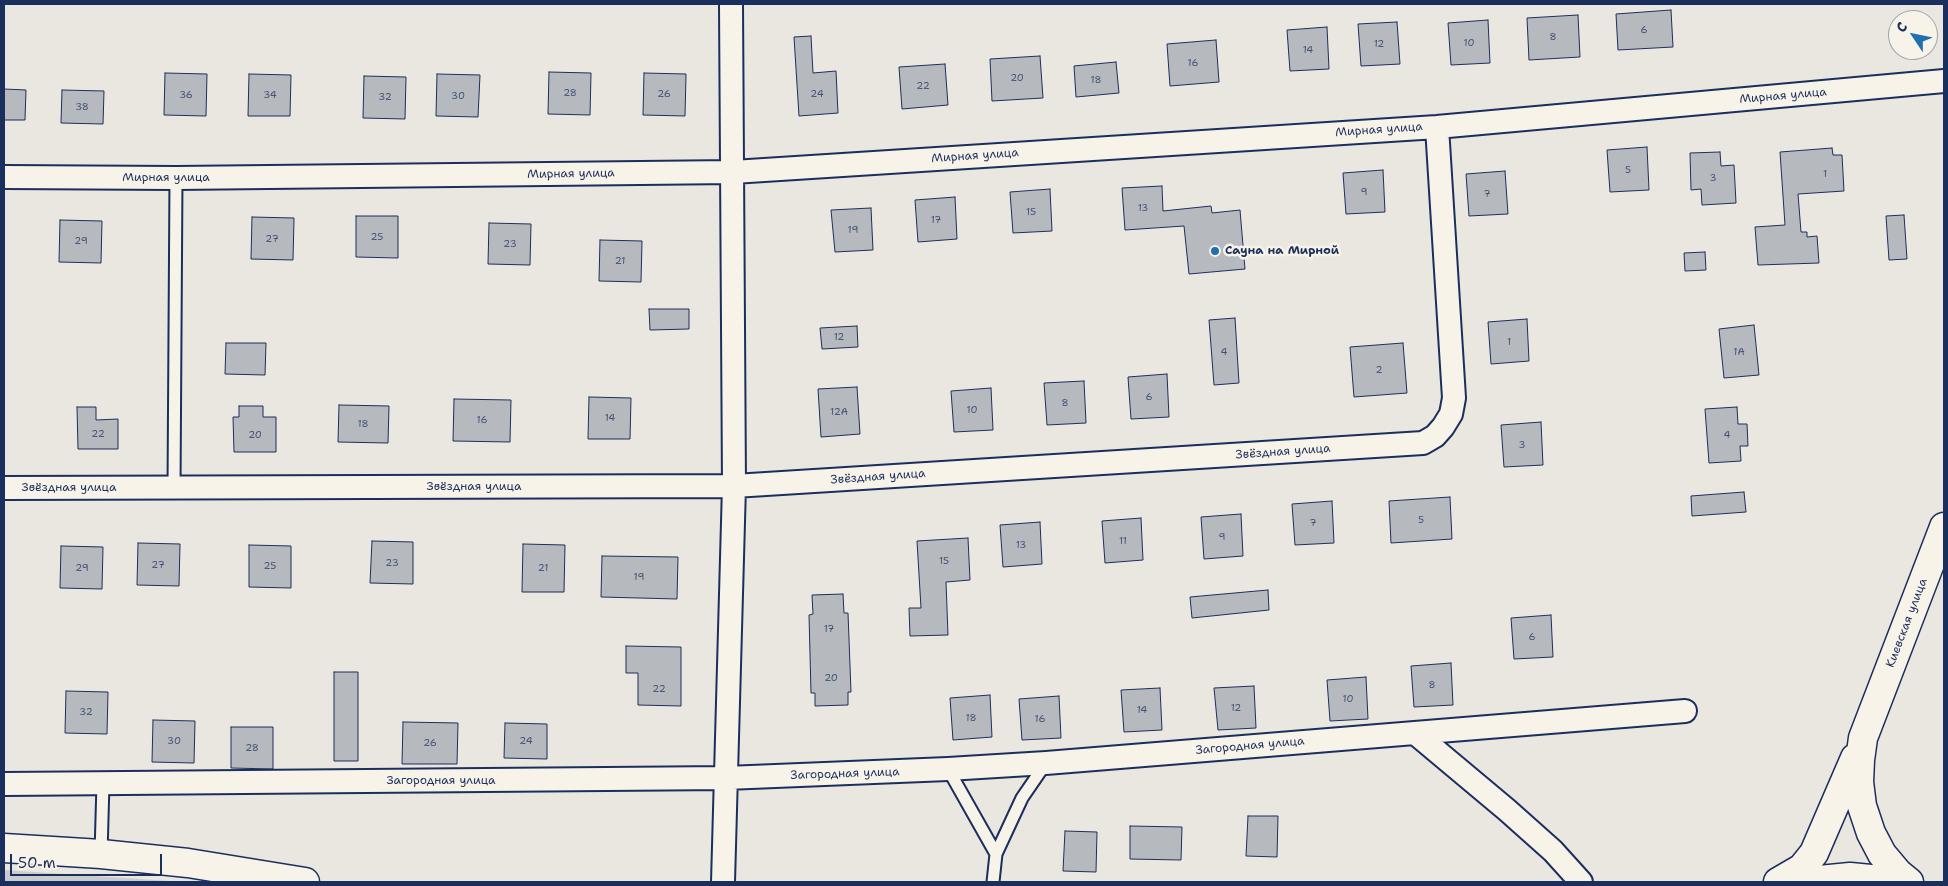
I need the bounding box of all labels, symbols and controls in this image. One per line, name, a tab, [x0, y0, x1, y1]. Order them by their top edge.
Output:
north arrow	[1888, 10, 1938, 60]
text: С	[1892, 19, 1911, 36]
house number: 6	[1641, 24, 1647, 36]
house number: 8	[1550, 31, 1556, 43]
house number: 10	[1464, 37, 1474, 49]
house number: 12	[1374, 38, 1384, 50]
house number: 14	[1303, 44, 1313, 56]
house number: 16	[1188, 57, 1198, 69]
house number: 20	[1010, 72, 1024, 84]
house number: 18	[1090, 74, 1102, 86]
house number: 22	[916, 80, 930, 92]
street label: Мирная улица	[1739, 85, 1827, 107]
house number: 28	[563, 87, 577, 99]
house number: 26	[657, 88, 671, 100]
house number: 24	[810, 88, 824, 100]
house number: 36	[179, 89, 193, 101]
house number: 34	[263, 89, 277, 101]
house number: 30	[451, 90, 465, 102]
house number: 32	[378, 91, 392, 103]
house number: 38	[75, 101, 89, 113]
street label: Мирная улица	[1335, 120, 1423, 140]
street label: Мирная улица	[931, 146, 1019, 166]
house number: 5	[1625, 164, 1631, 176]
street label: Мирная улица	[527, 166, 615, 182]
house number: 1	[1823, 168, 1827, 180]
street label: Мирная улица	[122, 171, 210, 185]
house number: 3	[1710, 172, 1716, 184]
house number: 9	[1361, 186, 1367, 198]
house number: 7	[1484, 188, 1490, 200]
house number: 13	[1138, 202, 1148, 214]
house number: 15	[1026, 206, 1036, 218]
house number: 17	[931, 214, 941, 226]
house number: 19	[848, 224, 858, 236]
house number: 25	[371, 231, 383, 243]
house number: 27	[265, 233, 279, 245]
house number: 29	[74, 235, 88, 247]
house number: 23	[503, 238, 517, 250]
place label: Сауна на Мирной	[1225, 244, 1339, 258]
marker: Сауна на Мирной	[1209, 245, 1221, 257]
house number: 21	[615, 255, 625, 267]
house number: 12	[834, 331, 844, 343]
house number: 1	[1507, 336, 1511, 348]
house number: 4	[1221, 346, 1227, 358]
house number: 1А	[1733, 346, 1745, 358]
house number: 2	[1376, 364, 1382, 376]
house number: 6	[1146, 391, 1152, 403]
house number: 8	[1062, 397, 1068, 409]
house number: 10	[967, 404, 977, 416]
house number: 12А	[830, 406, 848, 418]
house number: 14	[605, 412, 615, 424]
house number: 16	[477, 414, 487, 426]
house number: 18	[357, 418, 369, 430]
house number: 22	[91, 428, 105, 440]
house number: 20	[248, 429, 262, 441]
house number: 4	[1724, 429, 1730, 441]
house number: 3	[1519, 439, 1525, 451]
street label: Звёздная улица	[1235, 442, 1331, 462]
street label: Звёздная улица	[830, 467, 926, 487]
street label: Звёздная улица	[427, 480, 521, 494]
street label: Звёздная улица	[22, 481, 116, 495]
house number: 5	[1418, 514, 1424, 526]
house number: 7	[1310, 517, 1316, 529]
house number: 9	[1219, 531, 1225, 543]
house number: 11	[1119, 535, 1127, 547]
house number: 13	[1016, 539, 1026, 551]
house number: 15	[939, 555, 949, 567]
house number: 23	[385, 557, 399, 569]
house number: 27	[151, 559, 165, 571]
house number: 25	[264, 560, 276, 572]
house number: 29	[75, 562, 89, 574]
house number: 21	[538, 562, 548, 574]
house number: 19	[634, 571, 644, 583]
street label: Киевская улица	[1883, 576, 1931, 670]
house number: 17	[824, 623, 834, 635]
house number: 6	[1529, 631, 1535, 643]
house number: 20	[824, 672, 838, 684]
house number: 8	[1429, 679, 1435, 691]
house number: 22	[652, 683, 666, 695]
house number: 10	[1343, 693, 1353, 705]
house number: 12	[1231, 702, 1241, 714]
house number: 14	[1137, 704, 1147, 716]
house number: 32	[79, 706, 93, 718]
house number: 18	[965, 712, 977, 724]
house number: 16	[1035, 713, 1045, 725]
street label: Загородная улица	[1195, 734, 1305, 758]
house number: 30	[167, 735, 181, 747]
house number: 24	[519, 735, 533, 747]
house number: 26	[423, 737, 437, 749]
house number: 28	[245, 742, 259, 754]
street label: Загородная улица	[790, 765, 900, 783]
street label: Загородная улица	[386, 774, 496, 788]
scale bar	[12, 844, 165, 876]
text: 50 m	[18, 853, 56, 873]

